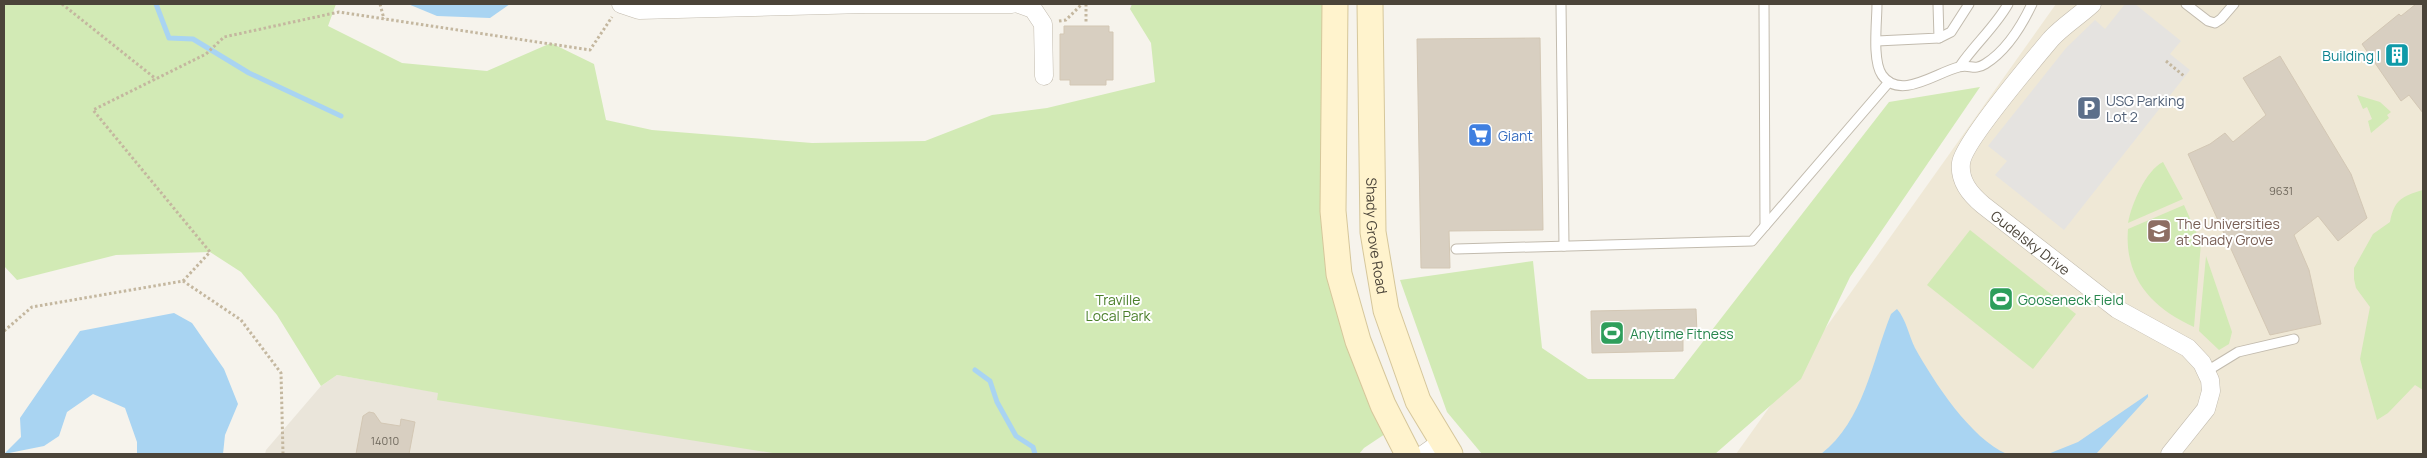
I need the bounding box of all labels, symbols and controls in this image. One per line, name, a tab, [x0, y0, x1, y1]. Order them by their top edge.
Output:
building icon: Building I	[2384, 42, 2410, 68]
place label: Building I	[2322, 46, 2380, 65]
place label: USG Parking Lot 2	[2106, 91, 2184, 126]
parking icon: USG Parking Lot 2	[2076, 95, 2102, 121]
supermarket icon: Giant	[1467, 122, 1493, 148]
place label: Giant	[1498, 126, 1533, 145]
street label: Shady Grove Road	[1363, 177, 1393, 295]
house number: 9631	[2269, 183, 2293, 198]
street label: Gudelsky Drive	[1987, 205, 2074, 279]
place label: The Universities at Shady Grove	[2176, 214, 2280, 249]
school or university icon: The Universities at Shady Grove	[2146, 218, 2172, 244]
sports icon: Gooseneck Field	[1988, 286, 2014, 312]
park label: Traville Local Park	[1086, 290, 1151, 325]
place label: Gooseneck Field	[2018, 290, 2124, 309]
sports icon: Anytime Fitness	[1599, 320, 1625, 346]
place label: Anytime Fitness	[1630, 324, 1734, 343]
house number: 14010	[371, 433, 399, 448]

